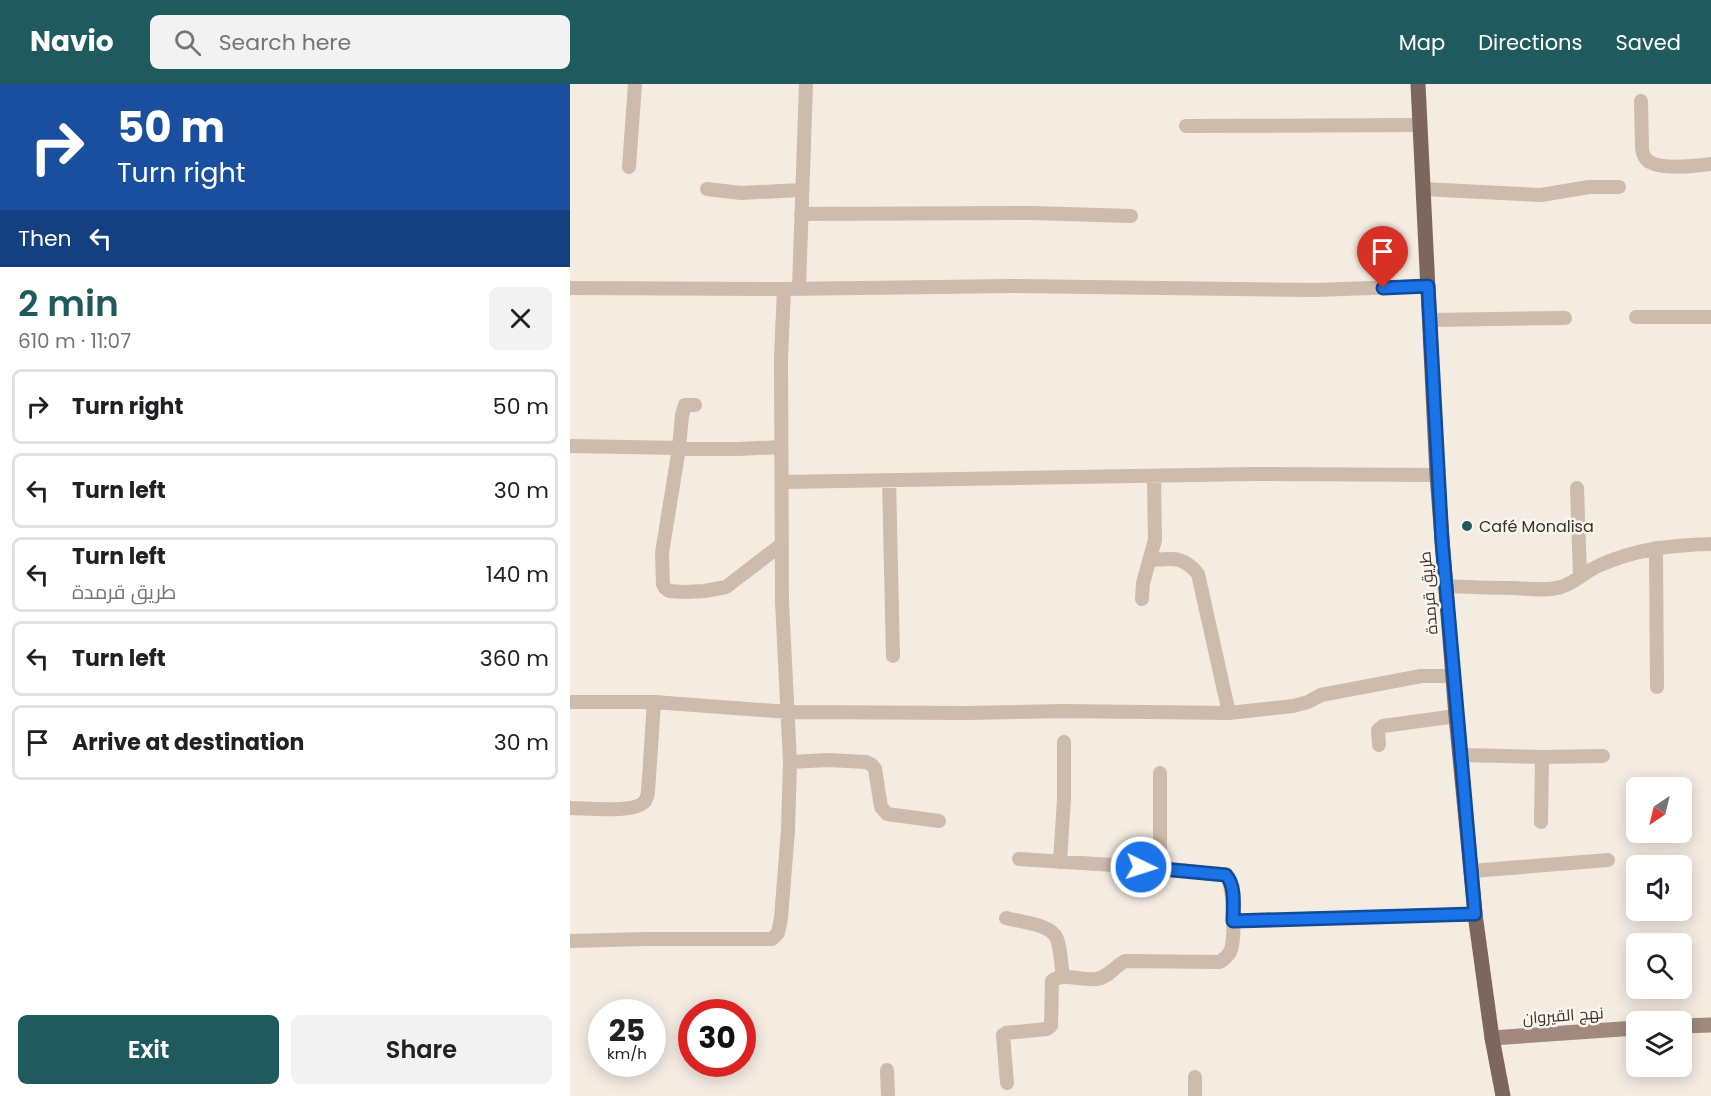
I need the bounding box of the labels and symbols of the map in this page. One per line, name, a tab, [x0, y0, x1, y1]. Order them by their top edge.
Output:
pin	[1357, 226, 1408, 288]
place label: Café Monalisa	[1479, 515, 1594, 538]
marker: Café Monalisa	[1460, 519, 1474, 533]
street label: طريق قرمدة	[1413, 550, 1444, 636]
north arrow	[1626, 777, 1692, 843]
position arrow	[1109, 835, 1173, 899]
speed limit sign: 30	[678, 999, 756, 1077]
street label: نهج القيروان	[1522, 1001, 1604, 1030]

